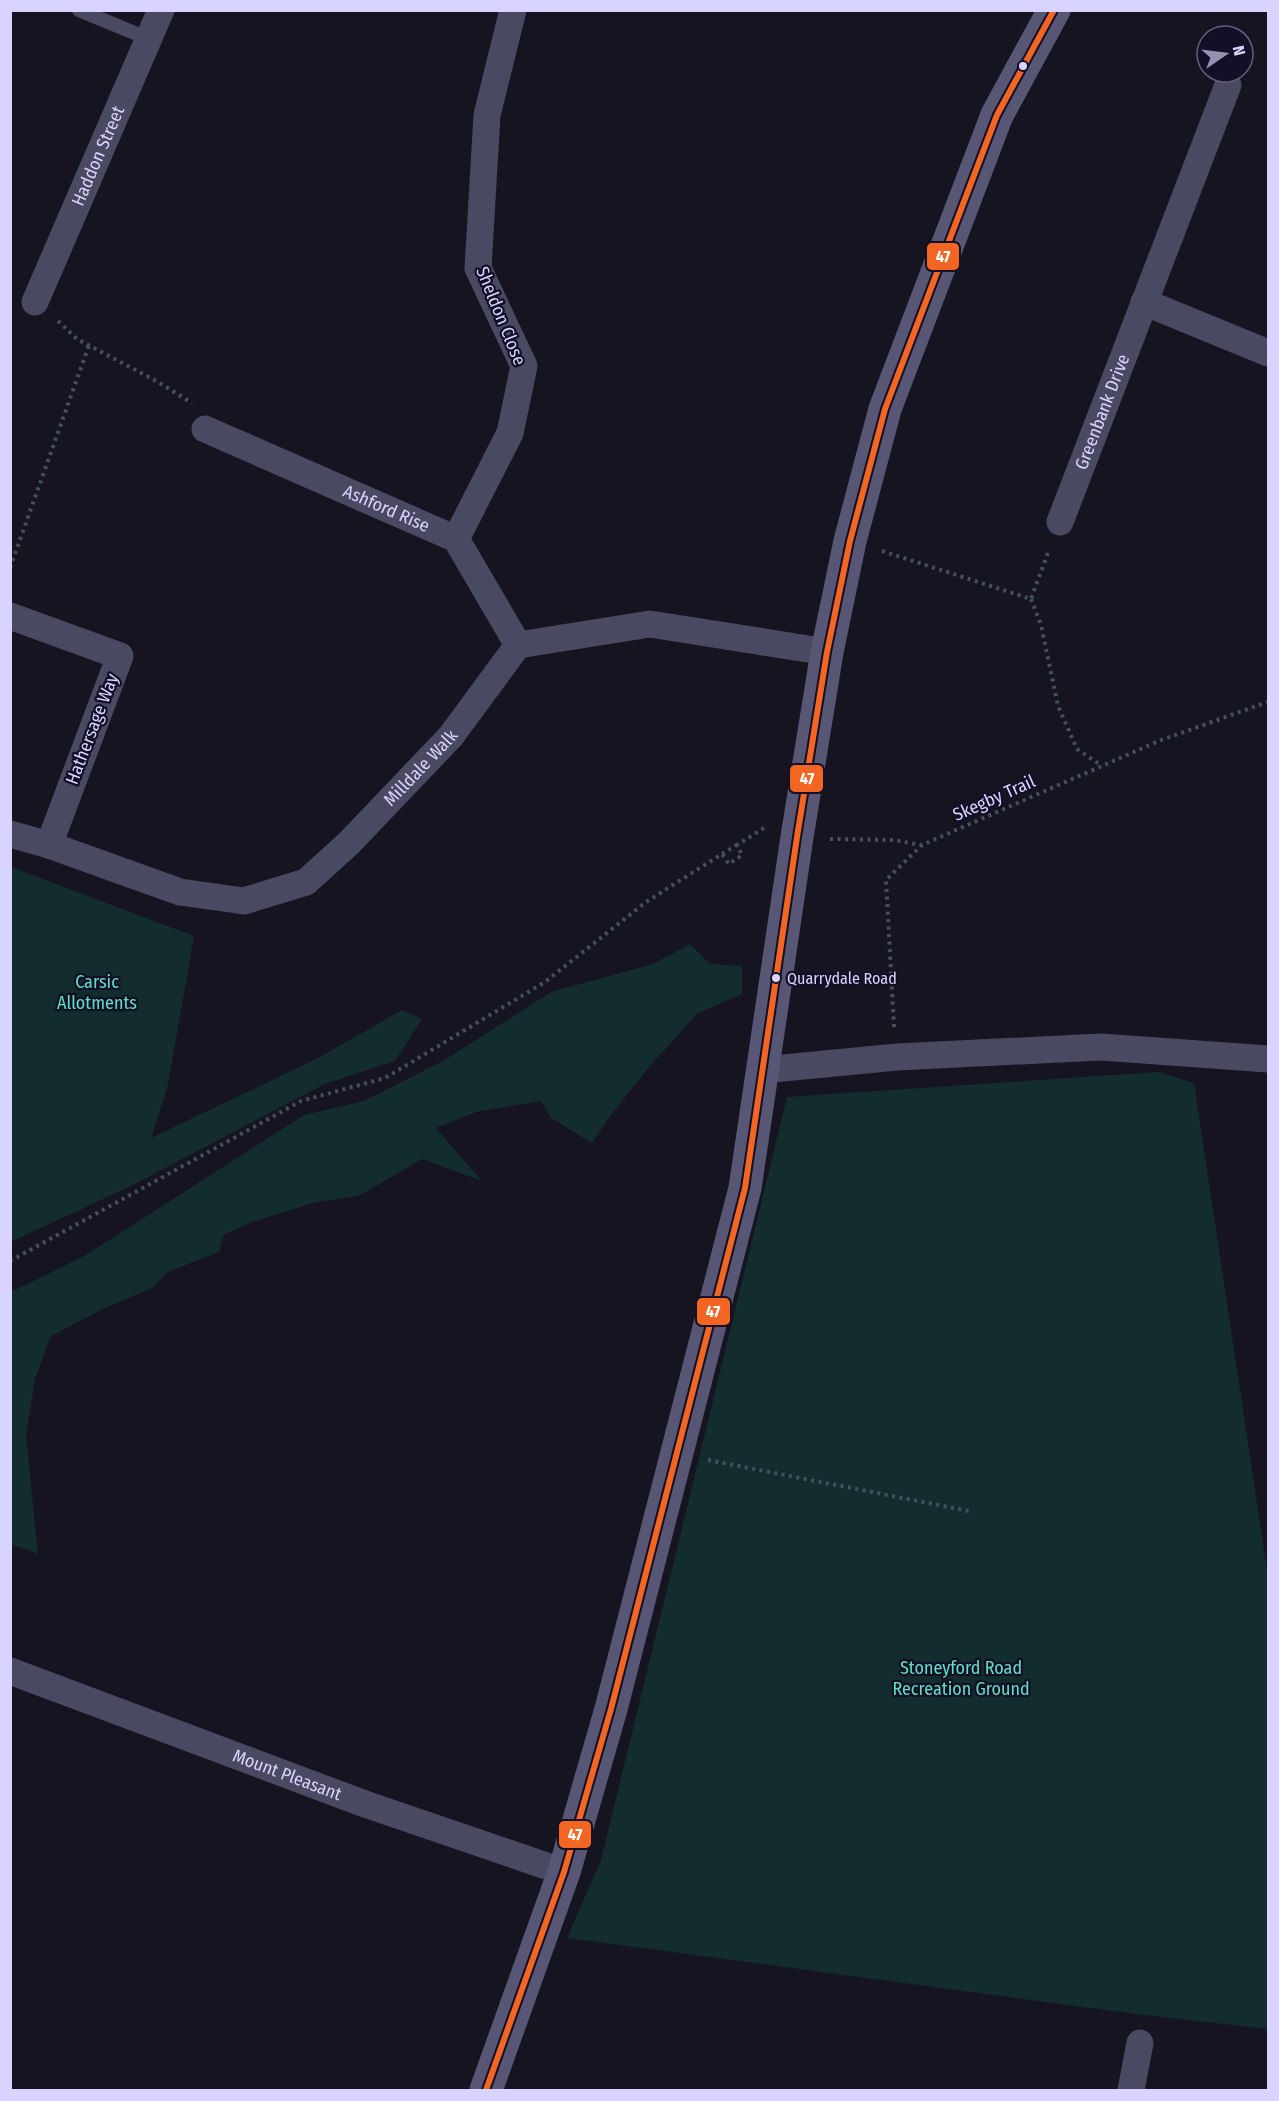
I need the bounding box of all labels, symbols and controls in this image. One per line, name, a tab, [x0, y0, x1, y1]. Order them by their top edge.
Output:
north arrow	[1195, 24, 1255, 84]
text: N	[1229, 44, 1249, 57]
unlabelled marker	[1017, 60, 1029, 72]
street label: Haddon Street	[67, 103, 129, 209]
line badge: 47	[926, 242, 960, 271]
text: 47	[936, 247, 951, 266]
street label: Sheldon Close	[471, 263, 531, 369]
street label: Greenbank Drive	[1070, 351, 1135, 473]
street label: Ashford Rise	[340, 480, 433, 537]
street label: Hathersage Way	[61, 670, 123, 788]
street label: Milldale Walk	[379, 725, 463, 811]
line badge: 47	[789, 764, 824, 793]
text: 47	[800, 769, 815, 788]
street label: Skegby Trail	[949, 770, 1039, 826]
place label: Quarrydale Road	[787, 969, 897, 988]
park label: Carsic Allotments	[57, 971, 137, 1014]
marker: Quarrydale Road	[770, 972, 782, 984]
line badge: 47	[696, 1297, 731, 1326]
text: 47	[706, 1302, 721, 1321]
park label: Stoneyford Road Recreation Ground	[892, 1657, 1030, 1700]
street label: Mount Pleasant	[230, 1744, 345, 1805]
line badge: 47	[558, 1820, 592, 1849]
text: 47	[568, 1825, 583, 1844]

